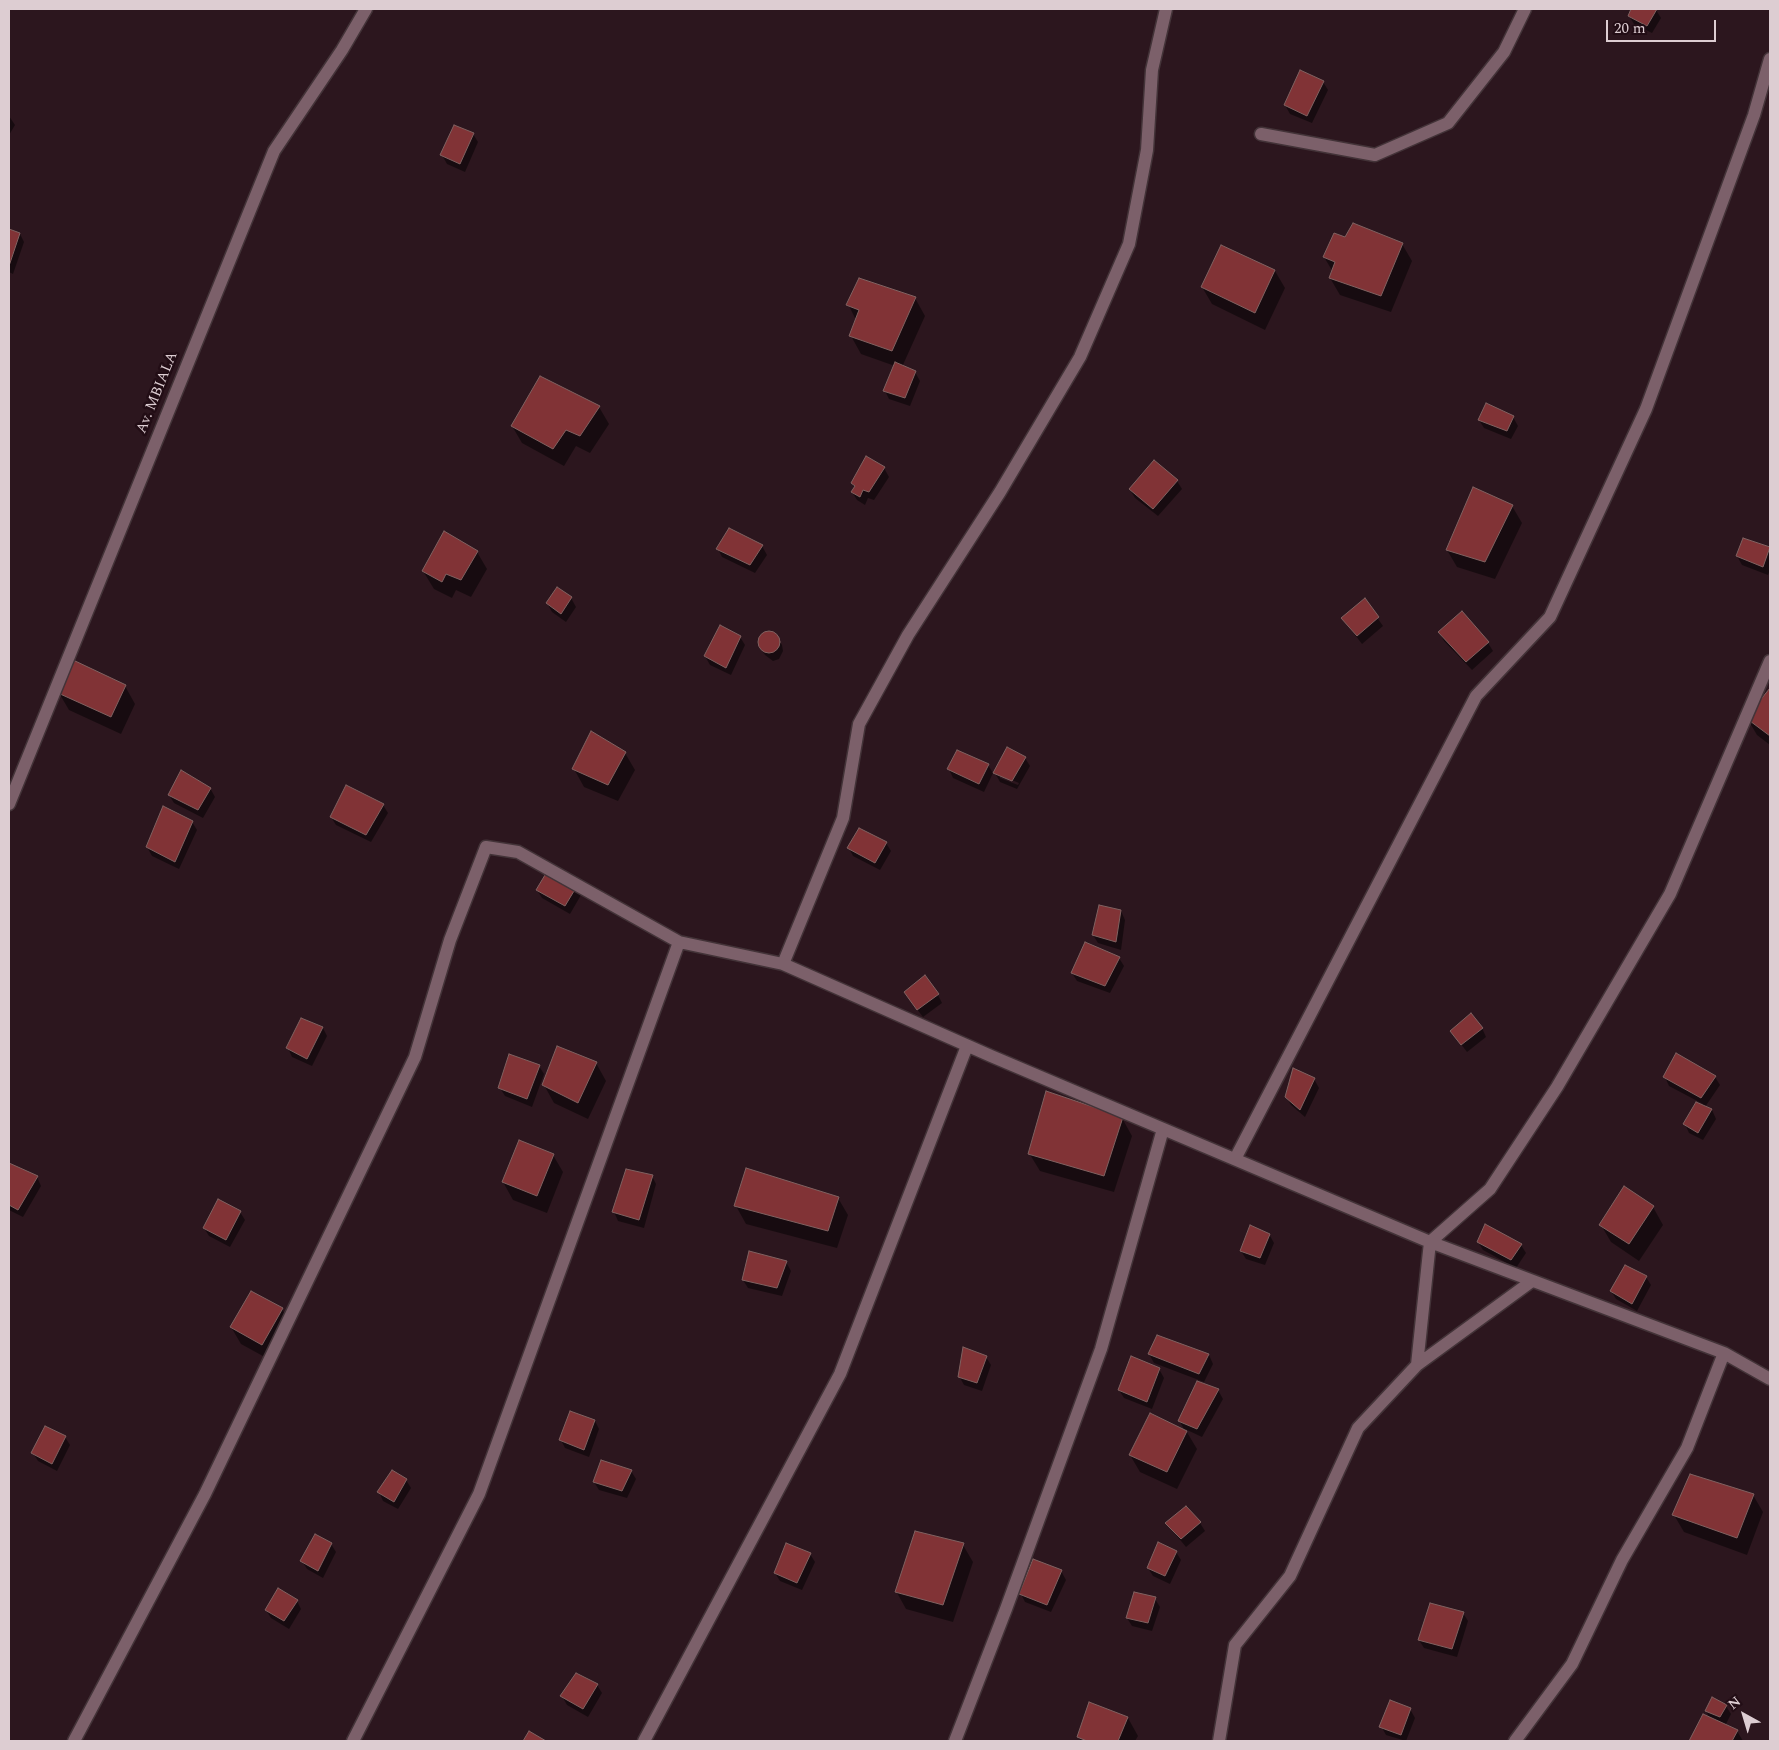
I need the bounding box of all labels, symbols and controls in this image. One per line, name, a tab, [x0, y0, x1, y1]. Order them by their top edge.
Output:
scale bar	[1609, 10, 1719, 42]
text: 20 m	[1614, 17, 1646, 40]
street label: Av. MBIALA	[133, 349, 183, 437]
north arrow	[1719, 1690, 1769, 1740]
text: N	[1723, 1691, 1745, 1715]

